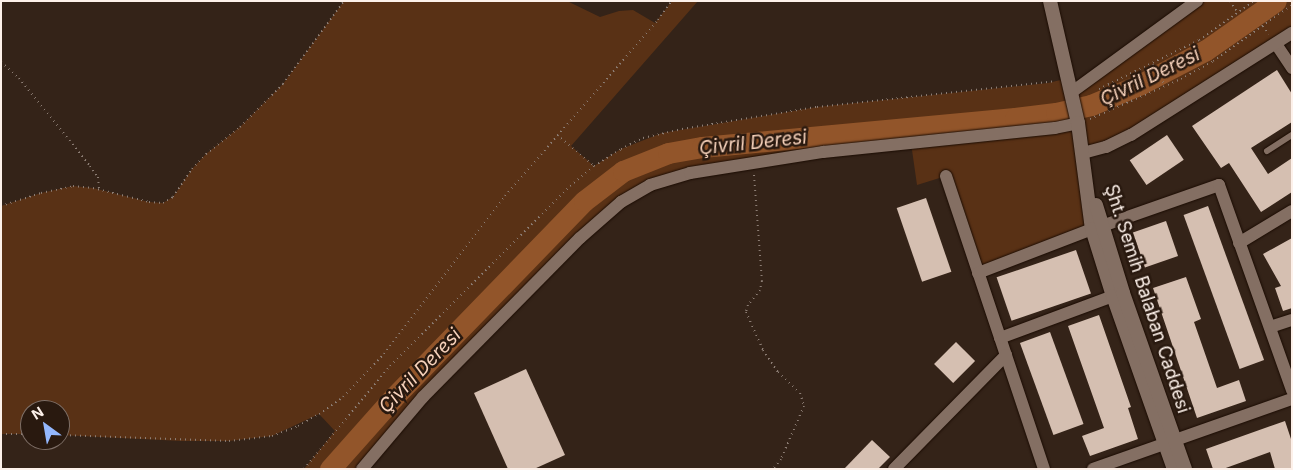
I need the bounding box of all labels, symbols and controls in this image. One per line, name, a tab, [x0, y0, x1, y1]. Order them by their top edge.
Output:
water label: Çivril Deresi	[1096, 43, 1204, 111]
water label: Çivril Deresi	[698, 126, 808, 160]
street label: Şht. Semih Balaban Caddesi	[1100, 182, 1194, 416]
water label: Çivril Deresi	[374, 324, 466, 418]
north arrow	[20, 400, 70, 450]
text: N	[28, 403, 46, 423]

